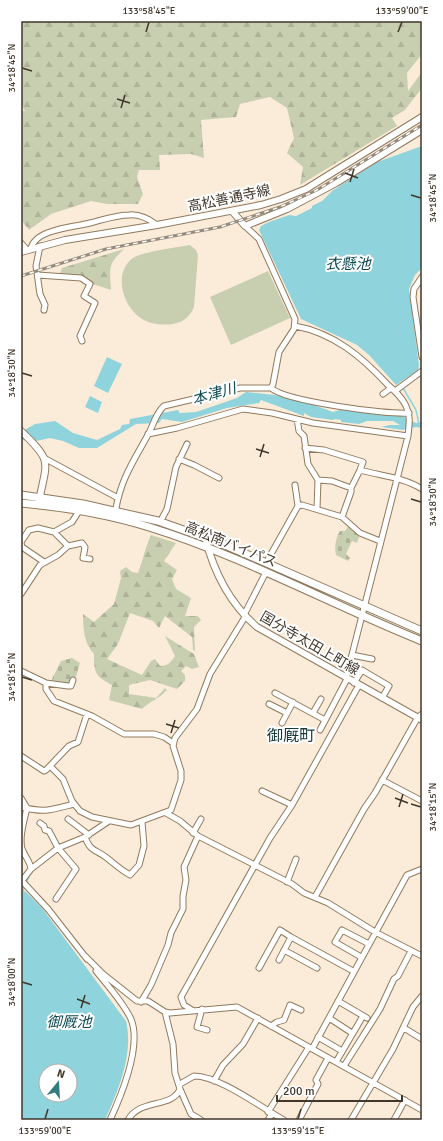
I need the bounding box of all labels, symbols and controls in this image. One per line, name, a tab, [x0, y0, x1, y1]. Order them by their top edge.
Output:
text: 133°58'45"E	[122, 5, 176, 17]
text: 133°59'00"E	[375, 5, 429, 17]
text: 34°18'45"N	[6, 44, 18, 92]
text: 34°18'45"N	[427, 174, 439, 222]
street label: 高松善通寺線	[186, 181, 272, 216]
water label: 衣懸池	[325, 255, 372, 273]
text: 34°18'30"N	[6, 349, 18, 397]
water label: 本津川	[190, 379, 240, 409]
text: 34°18'30"N	[427, 478, 439, 526]
street label: 高松南バイパス	[182, 518, 279, 571]
street label: 国分寺太田上町線	[257, 608, 362, 679]
text: 34°18'15"N	[6, 653, 18, 701]
district label: 御厩町	[267, 726, 315, 746]
text: 34°18'15"N	[427, 783, 439, 831]
text: 34°18'00"N	[6, 958, 18, 1006]
water label: 御厩池	[46, 1013, 93, 1031]
north arrow	[38, 1063, 78, 1103]
text: N	[55, 1067, 67, 1081]
scale bar	[277, 1077, 402, 1103]
text: 200 m	[283, 1084, 315, 1099]
text: 133°59'00"E	[18, 1125, 72, 1137]
text: 133°59'15"E	[271, 1125, 325, 1137]

